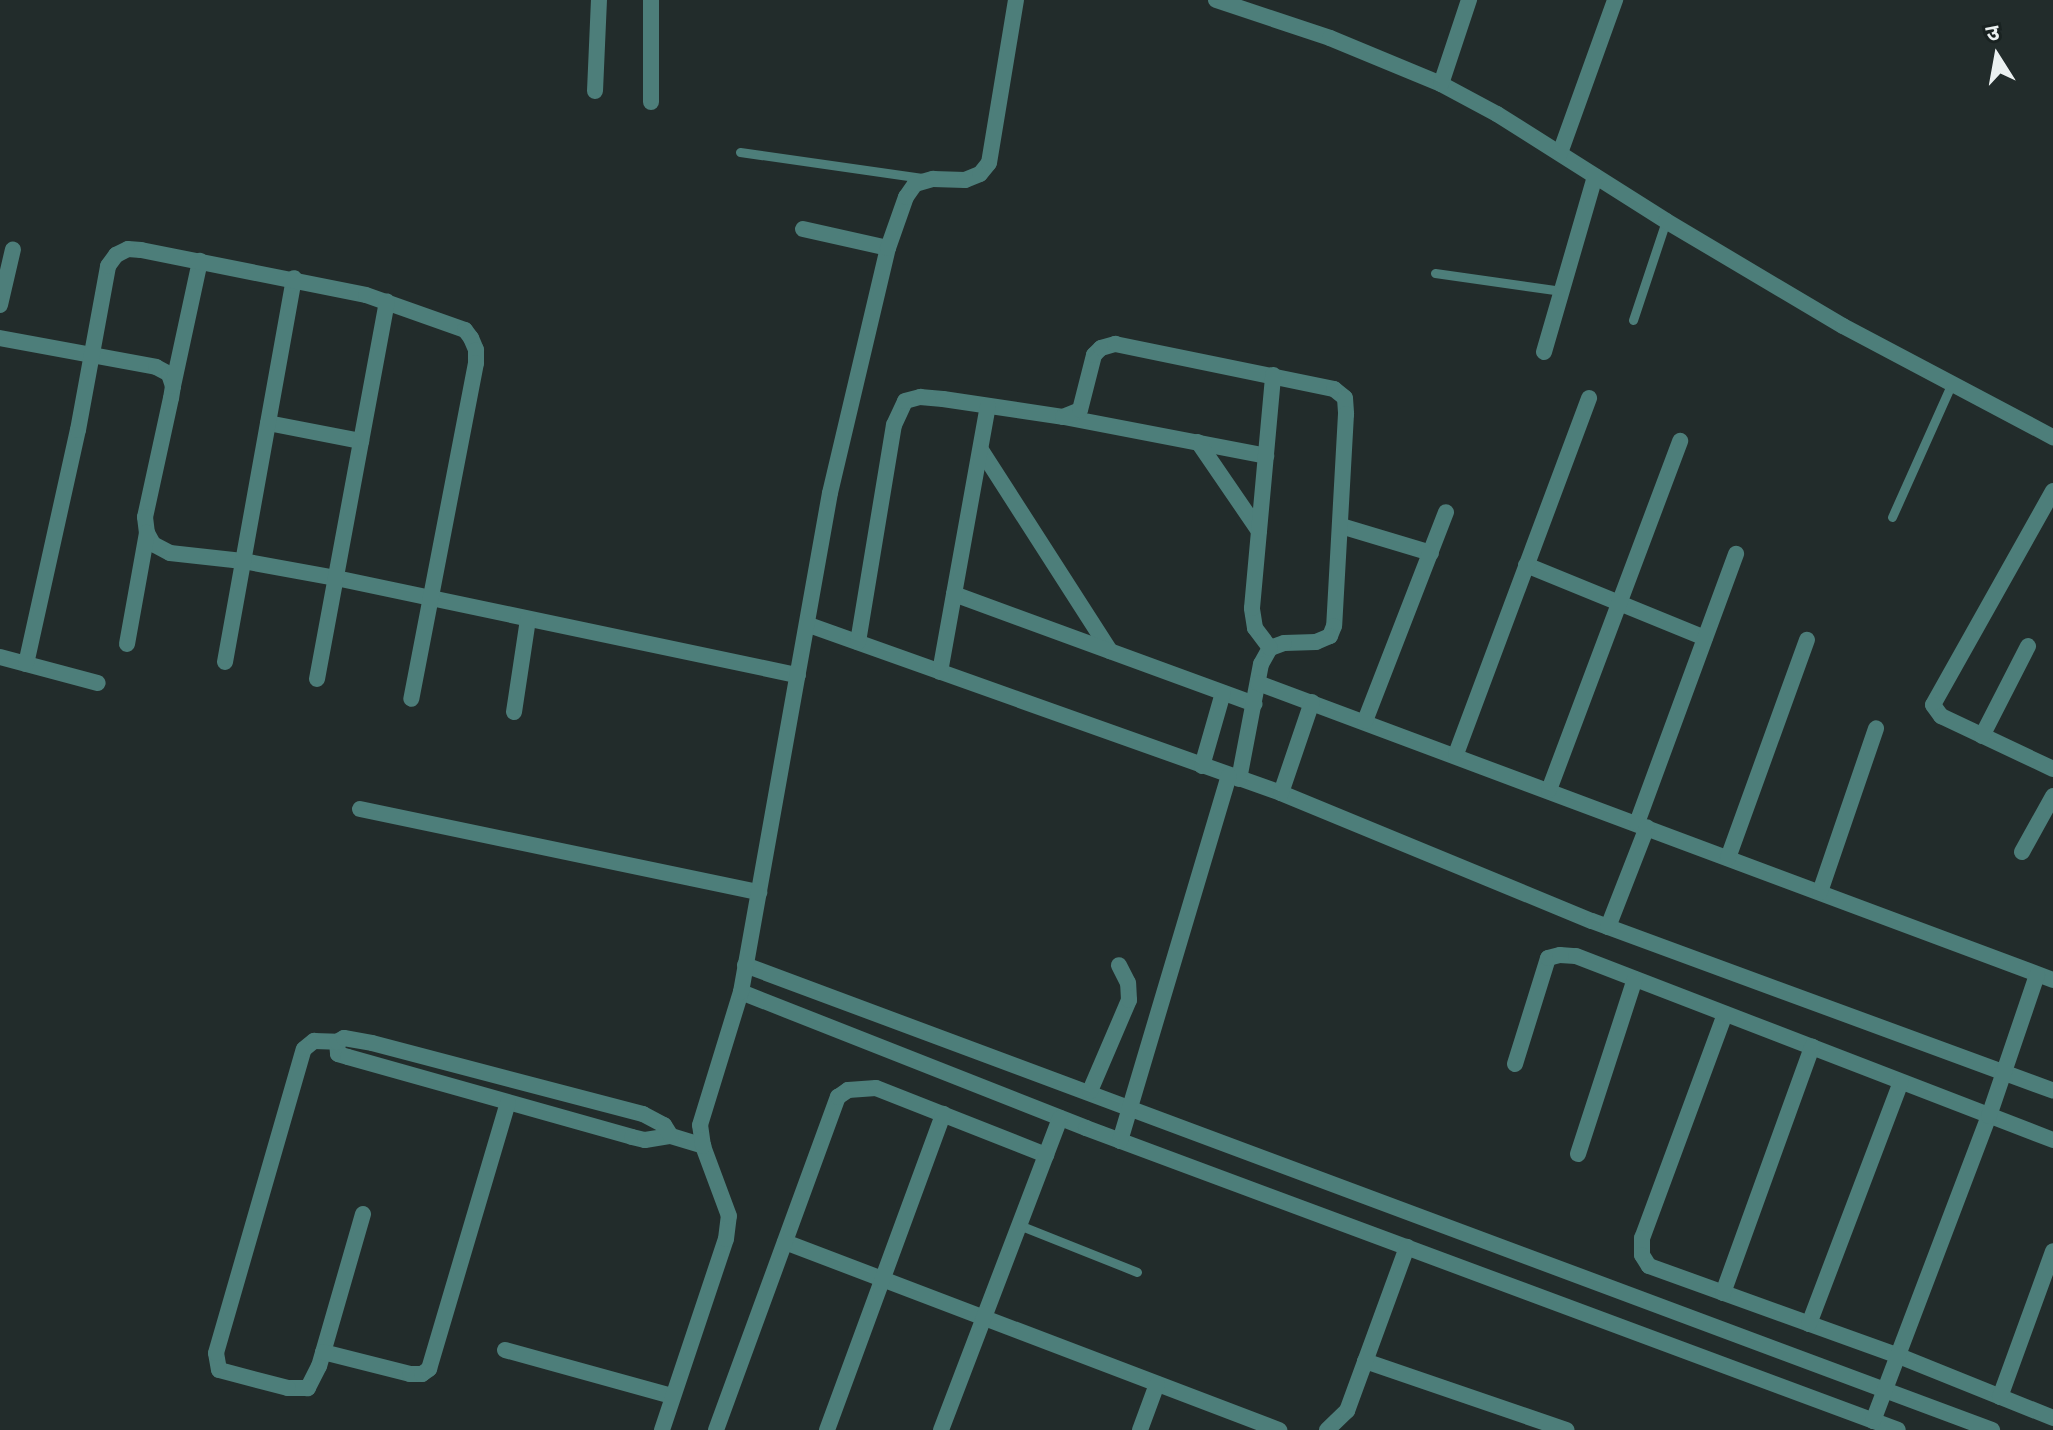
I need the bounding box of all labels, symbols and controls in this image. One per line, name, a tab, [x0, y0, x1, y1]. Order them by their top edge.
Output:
north arrow	[1957, 16, 2037, 96]
text: उ	[1983, 16, 2002, 48]

